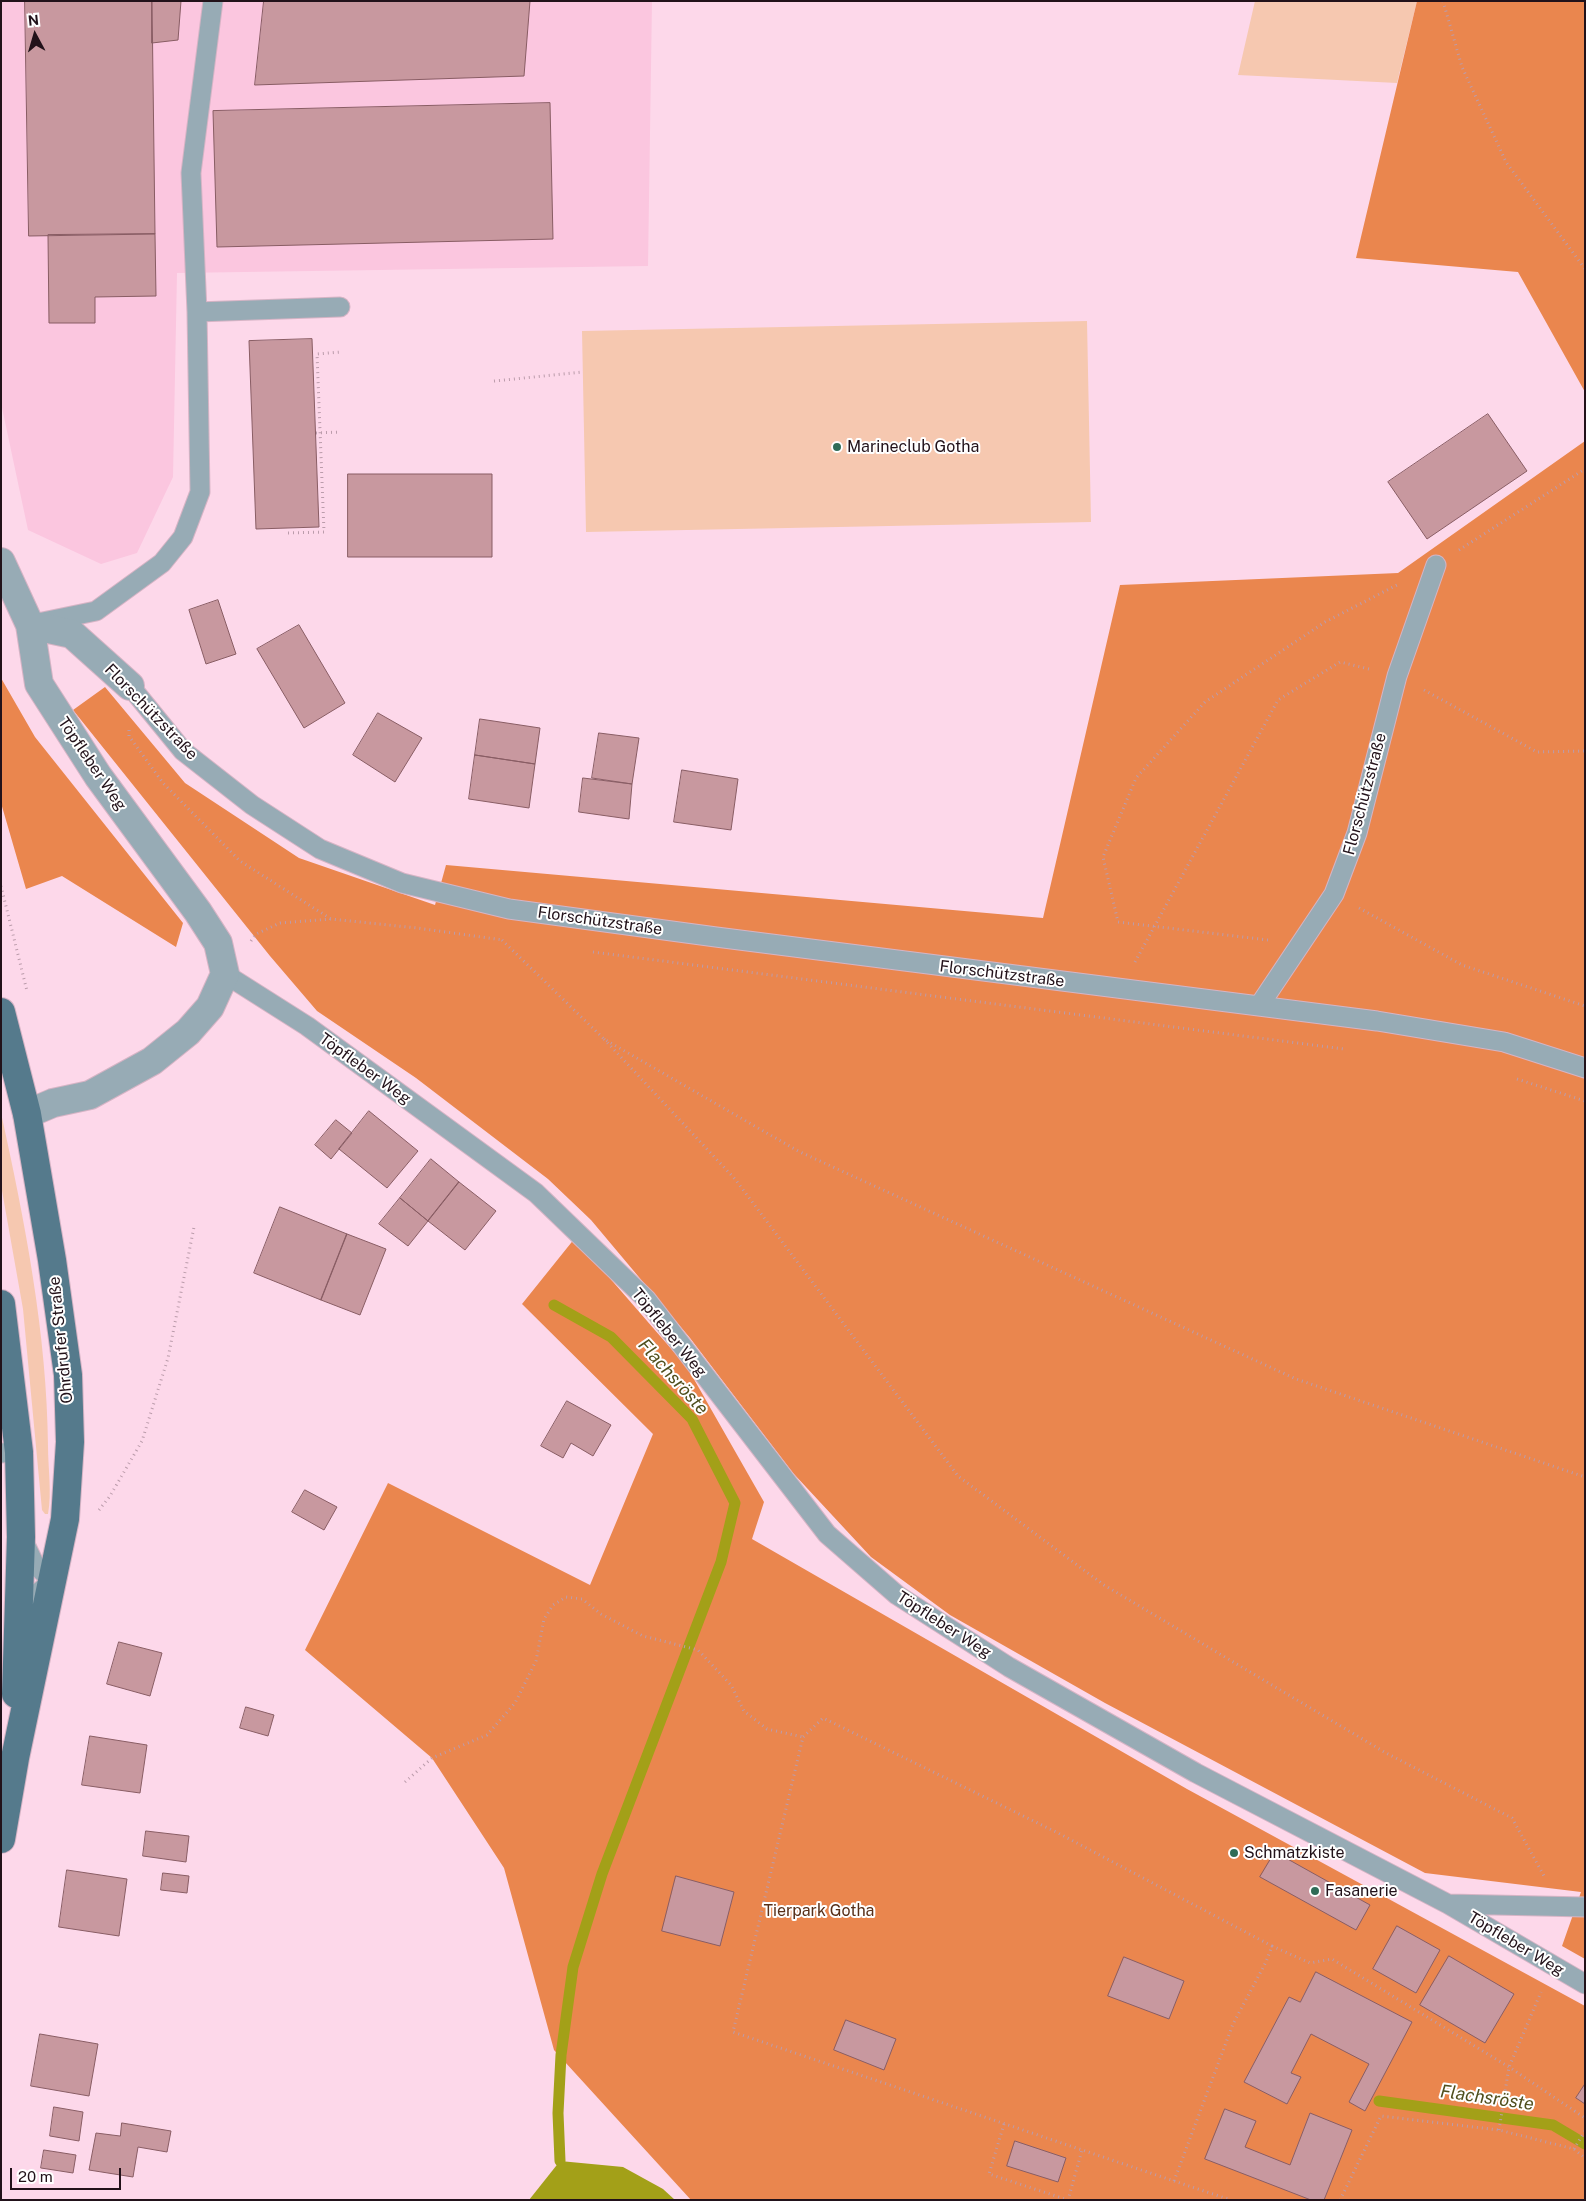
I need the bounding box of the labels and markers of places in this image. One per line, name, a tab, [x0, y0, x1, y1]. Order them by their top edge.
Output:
place label: Marineclub Gotha	[847, 437, 979, 457]
marker: Marineclub Gotha	[831, 441, 843, 453]
place label: Schmatzkiste	[1244, 1843, 1345, 1863]
marker: Schmatzkiste	[1228, 1847, 1240, 1859]
place label: Fasanerie	[1325, 1881, 1398, 1901]
marker: Fasanerie	[1309, 1885, 1321, 1897]

